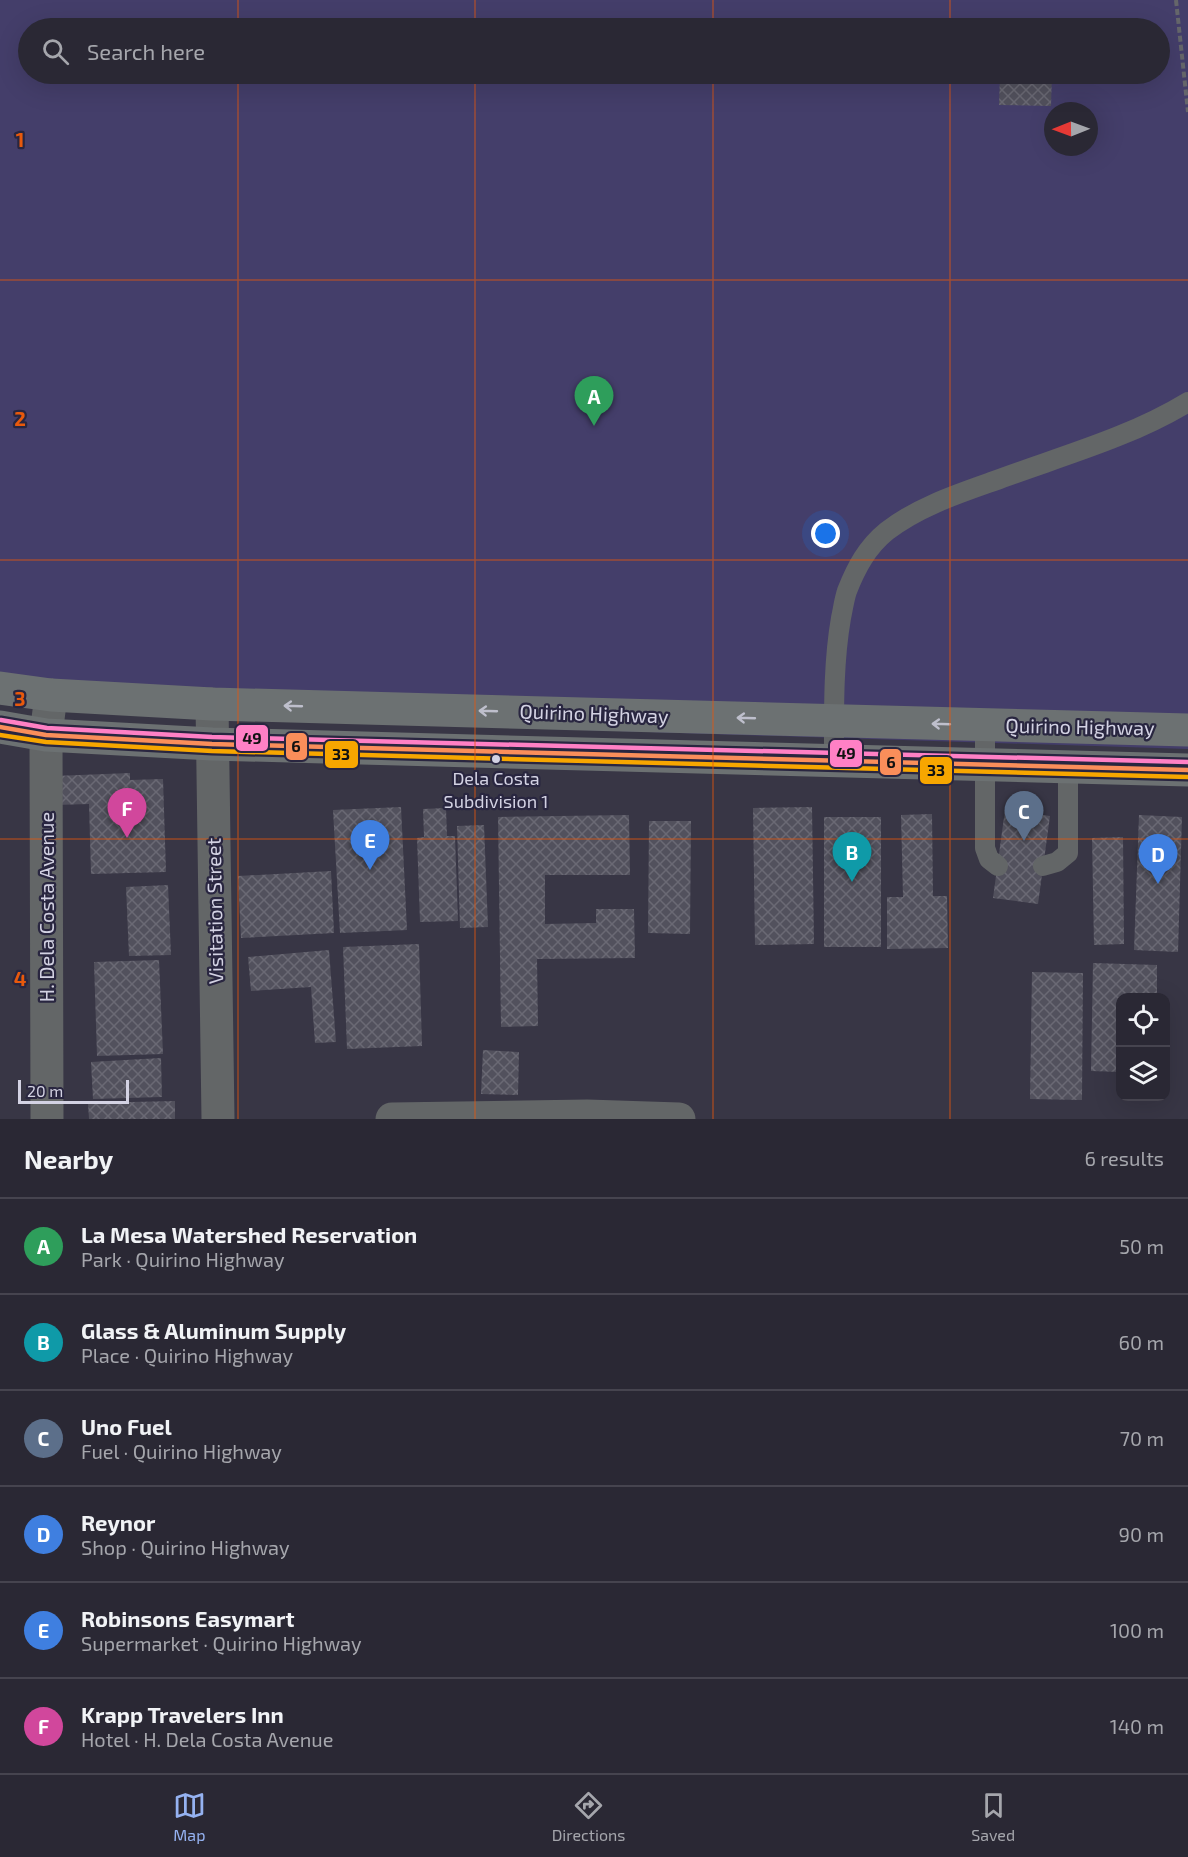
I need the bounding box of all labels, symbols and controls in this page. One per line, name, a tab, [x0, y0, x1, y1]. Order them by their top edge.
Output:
search box	[18, 18, 1170, 84]
icon: search	[39, 35, 72, 68]
text: Search here	[87, 38, 205, 64]
north arrow	[1044, 102, 1098, 156]
text: 1	[16, 127, 24, 151]
pin: A	[574, 376, 614, 426]
text: 2	[14, 406, 26, 430]
your location	[811, 519, 840, 548]
text: 3	[14, 686, 26, 710]
street label: Quirino Highway	[519, 698, 669, 728]
one-way arrow	[283, 700, 303, 712]
one-way arrow	[478, 706, 498, 717]
one-way arrow	[736, 713, 756, 724]
street label: Quirino Highway	[1005, 713, 1155, 739]
one-way arrow	[931, 718, 951, 729]
line badge: 49	[235, 724, 269, 752]
text: 49	[242, 728, 262, 747]
line badge: 6	[285, 732, 308, 761]
text: 6	[291, 736, 301, 755]
line badge: 49	[829, 739, 863, 768]
line badge: 33	[324, 740, 359, 769]
text: 49	[836, 743, 856, 762]
text: 33	[332, 744, 350, 763]
line badge: 6	[879, 748, 902, 776]
text: 6	[886, 752, 896, 771]
marker: Dela Costa Subdivision 1	[490, 753, 502, 765]
line badge: 33	[919, 756, 953, 785]
text: 33	[927, 760, 945, 779]
place label: Dela Costa Subdivision 1	[444, 767, 548, 812]
pin: F	[108, 788, 146, 838]
pin: C	[1004, 792, 1044, 841]
street label: H. Dela Costa Avenue	[34, 812, 58, 1002]
pin: E	[350, 820, 389, 870]
pin: B	[832, 832, 872, 882]
pin: D	[1138, 834, 1178, 884]
street label: Visitation Street	[201, 837, 227, 984]
text: 4	[14, 966, 27, 990]
map controls	[1116, 993, 1170, 1101]
button: locate	[1116, 993, 1170, 1047]
button: layers	[1116, 1047, 1170, 1101]
scale bar	[18, 1077, 129, 1104]
text: 20 m	[27, 1081, 63, 1100]
text: Nearby	[24, 1143, 113, 1174]
text: 6 results	[1084, 1146, 1164, 1170]
text: La Mesa Watershed Reservation	[81, 1221, 417, 1247]
text: A	[37, 1234, 50, 1258]
text: 50 m	[1119, 1234, 1164, 1258]
text: Park · Quirino Highway	[81, 1247, 285, 1271]
text: Glass & Aluminum Supply	[81, 1317, 346, 1343]
text: B	[37, 1330, 50, 1354]
text: 60 m	[1119, 1330, 1164, 1354]
text: Place · Quirino Highway	[81, 1343, 293, 1367]
text: Uno Fuel	[81, 1413, 172, 1439]
text: C	[38, 1426, 49, 1450]
text: 70 m	[1120, 1426, 1164, 1450]
text: Fuel · Quirino Highway	[81, 1439, 282, 1463]
text: Reynor	[81, 1509, 155, 1535]
text: D	[37, 1522, 50, 1546]
text: 90 m	[1119, 1522, 1164, 1546]
text: Shop · Quirino Highway	[81, 1535, 290, 1559]
text: Robinsons Easymart	[81, 1605, 294, 1631]
text: E	[38, 1618, 49, 1642]
text: 100 m	[1110, 1618, 1164, 1642]
text: Supermarket · Quirino Highway	[81, 1631, 362, 1655]
text: Krapp Travelers Inn	[81, 1701, 284, 1727]
text: F	[38, 1714, 49, 1738]
text: 140 m	[1110, 1714, 1164, 1738]
text: Hotel · H. Dela Costa Avenue	[81, 1727, 333, 1751]
tab: Map	[173, 1789, 206, 1844]
tab: Directions	[552, 1789, 625, 1844]
tab: Saved	[971, 1789, 1015, 1844]

